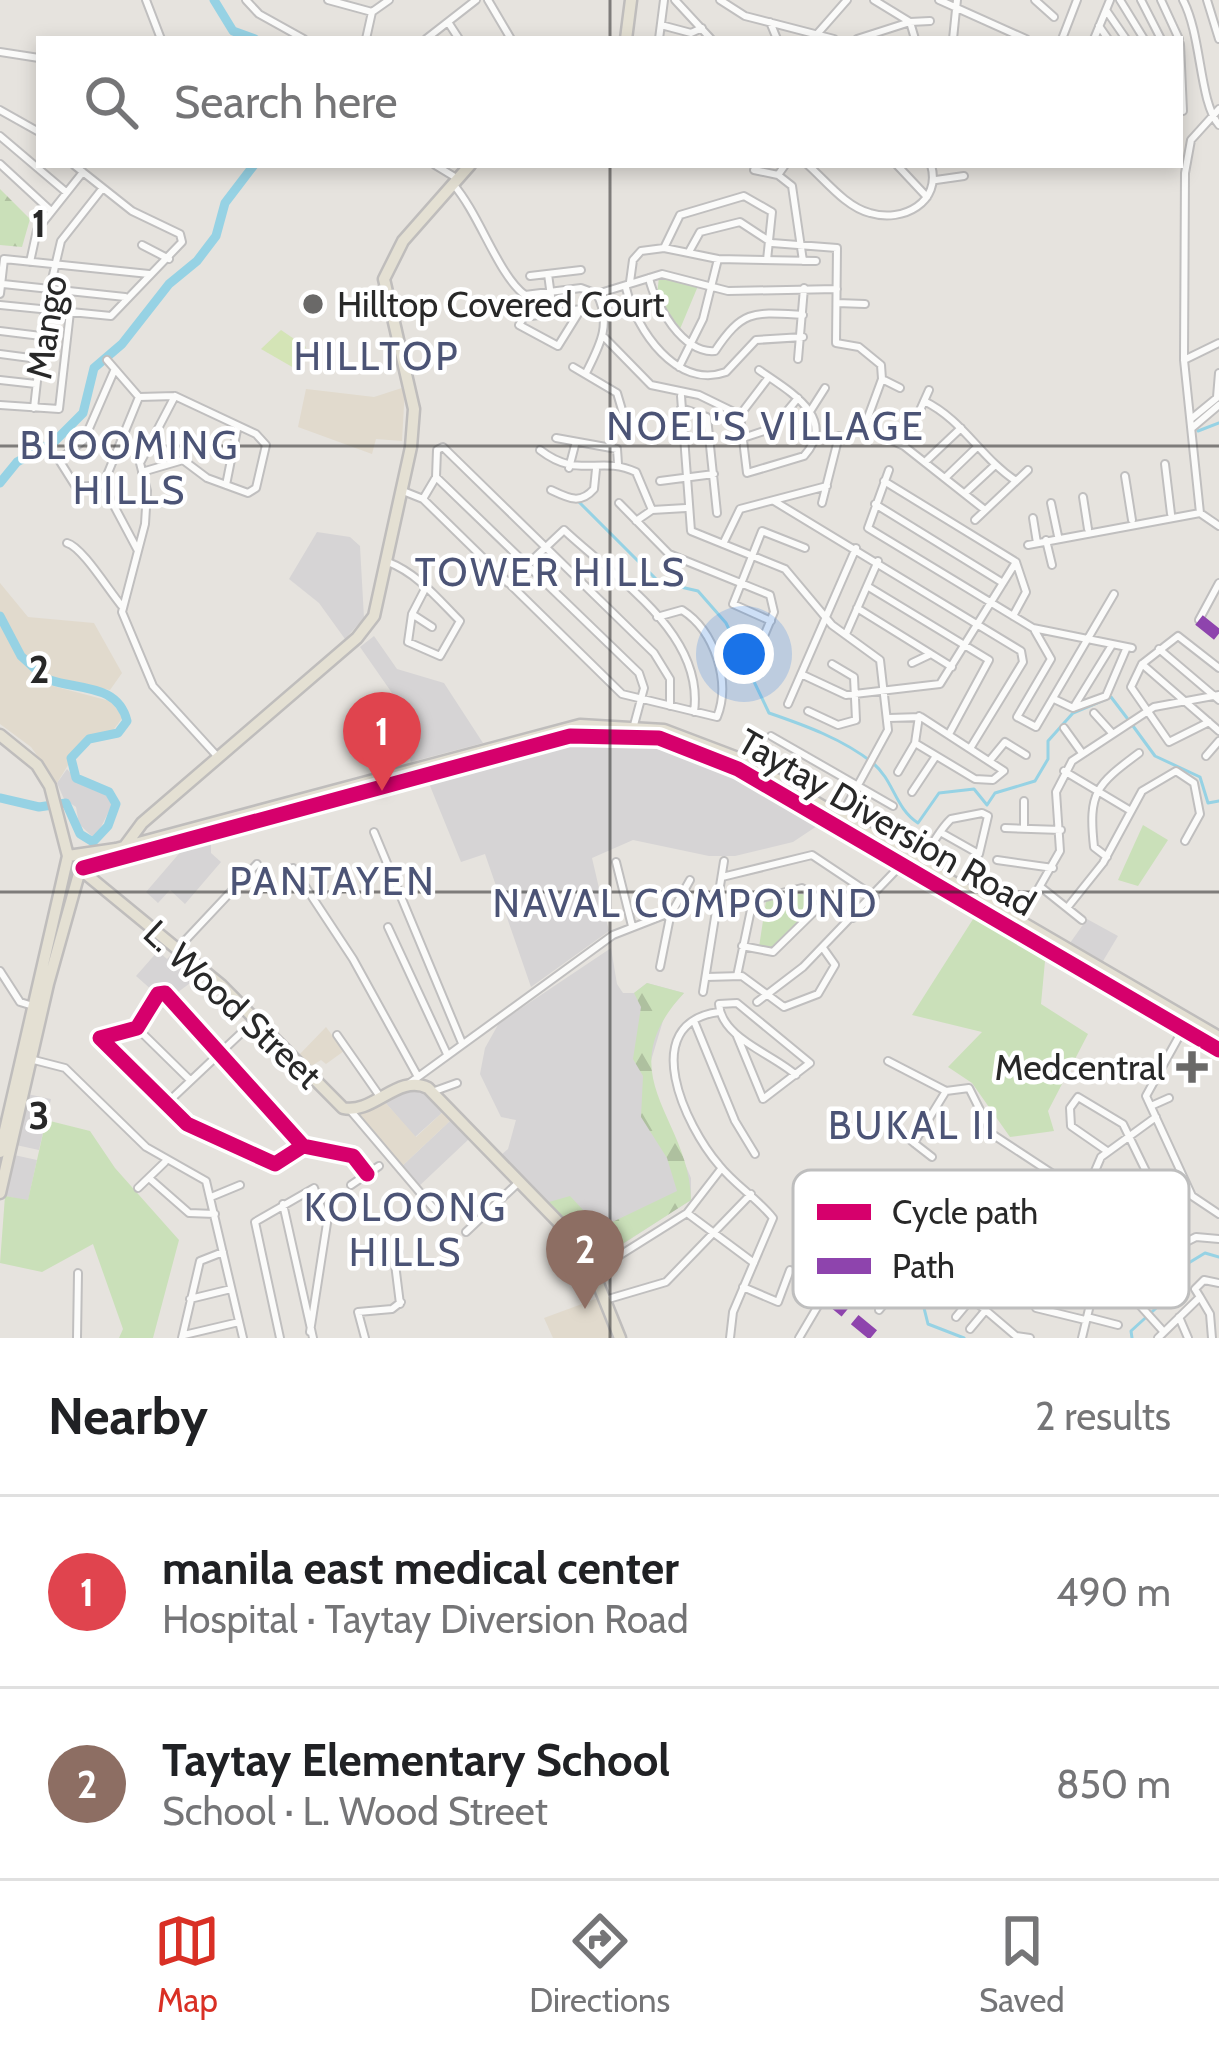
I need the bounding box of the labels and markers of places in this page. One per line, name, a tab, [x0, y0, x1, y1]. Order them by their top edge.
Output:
place label: Hilltop Covered Court	[337, 282, 665, 326]
marker: Hilltop Covered Court	[300, 291, 326, 317]
pin: 1	[343, 692, 421, 791]
place label: Medcentral	[994, 1045, 1165, 1089]
marker: Medcentral	[1176, 1051, 1208, 1083]
pin: 2	[546, 1210, 624, 1309]

